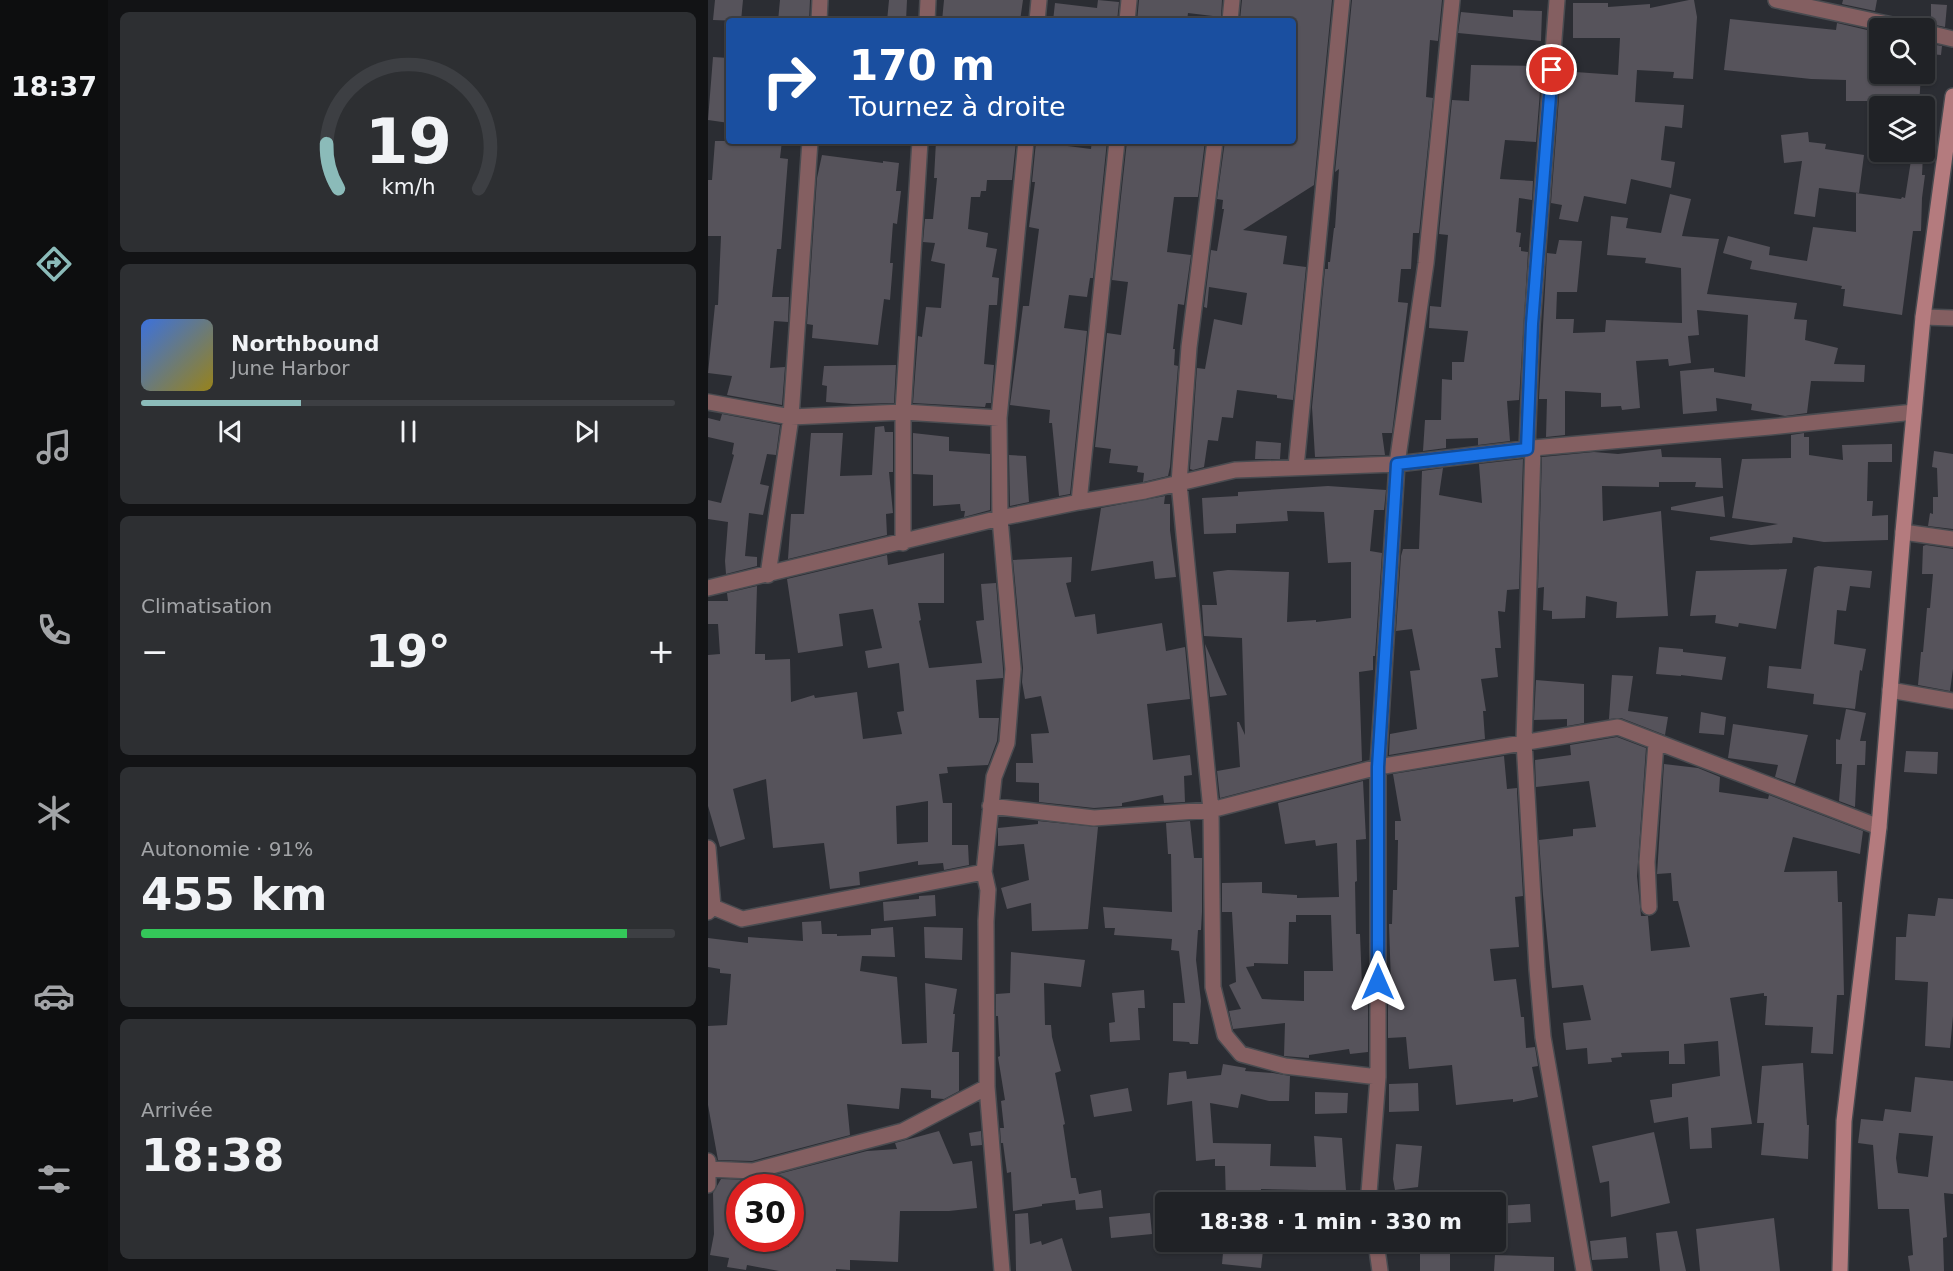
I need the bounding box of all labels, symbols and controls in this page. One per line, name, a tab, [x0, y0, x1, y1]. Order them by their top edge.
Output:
map controls	[1869, 18, 1935, 162]
button: search	[1869, 18, 1935, 84]
text: 170 m	[849, 41, 995, 90]
icon: right	[750, 42, 828, 120]
pin	[1526, 44, 1577, 95]
icon: arrive	[1535, 53, 1568, 86]
text: 18:37	[11, 71, 97, 102]
text: Tournez à droite	[849, 91, 1066, 122]
button: layers	[1869, 96, 1935, 162]
text: 19	[365, 105, 451, 178]
text: km/h	[381, 174, 435, 199]
icon: directions	[33, 243, 75, 285]
text: Northbound	[231, 331, 380, 356]
text: June Harbor	[231, 356, 350, 380]
icon: previous	[214, 415, 247, 448]
icon: pause	[392, 415, 425, 448]
icon: next	[570, 415, 603, 448]
icon: music	[33, 426, 75, 468]
text: Climatisation	[141, 594, 272, 618]
icon: phone	[33, 609, 75, 651]
text: 19°	[365, 625, 451, 678]
text: −	[141, 632, 169, 671]
text: +	[647, 632, 675, 671]
icon: climate	[33, 792, 75, 834]
text: Autonomie · 91%	[141, 837, 313, 861]
text: 455 km	[141, 868, 327, 921]
position arrow	[1346, 950, 1410, 1014]
icon: car	[33, 975, 75, 1017]
text: Arrivée	[141, 1098, 213, 1122]
text: 18:38	[141, 1129, 284, 1182]
icon: filters	[33, 1158, 75, 1200]
speed limit sign: 30	[726, 1174, 804, 1252]
text: 18:38 · 1 min · 330 m	[1199, 1209, 1462, 1234]

